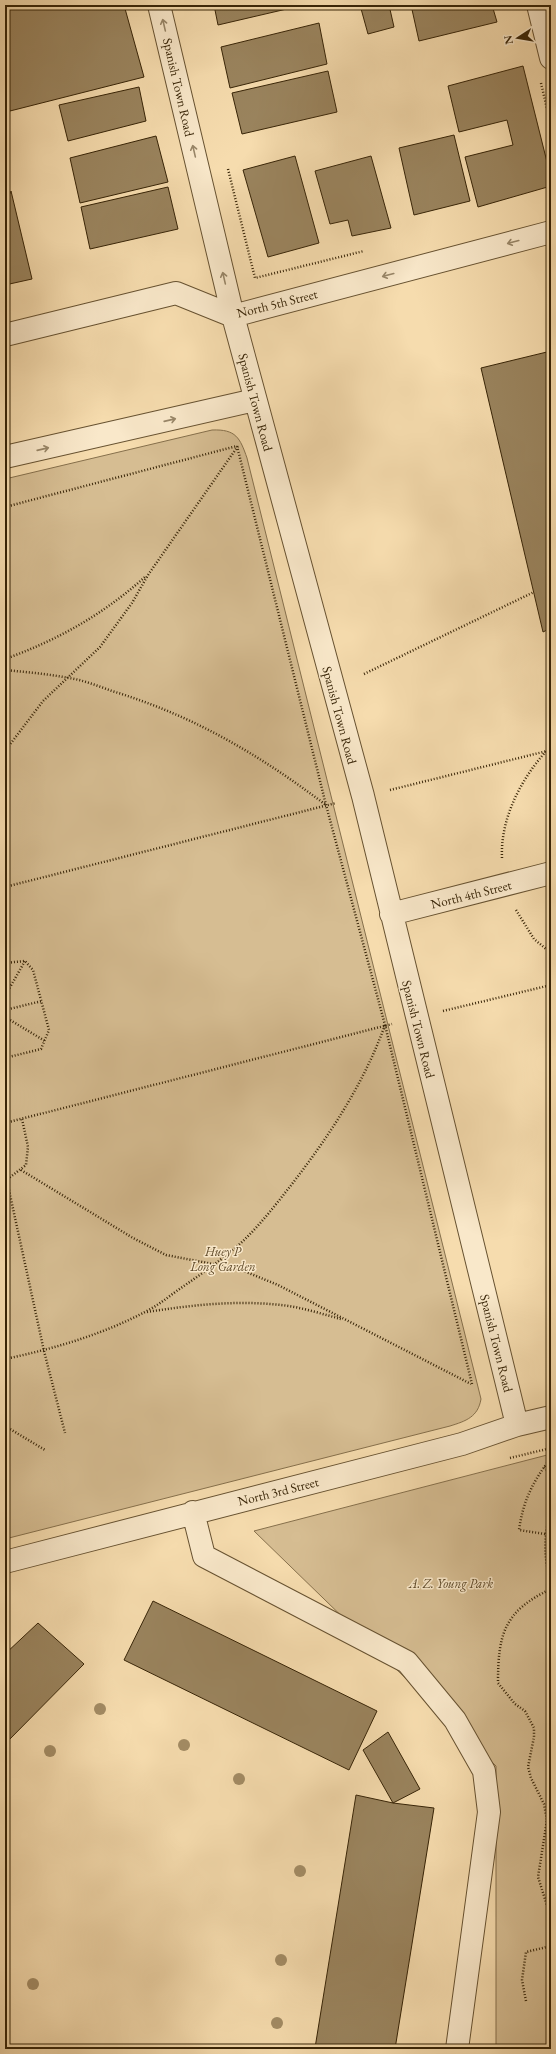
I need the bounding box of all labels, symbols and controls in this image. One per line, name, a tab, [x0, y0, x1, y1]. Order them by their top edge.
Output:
north arrow	[498, 18, 538, 58]
one-way arrow	[159, 19, 167, 32]
text: N	[500, 34, 516, 46]
street label: Spanish Town Road	[159, 36, 198, 138]
one-way arrow	[189, 145, 197, 158]
one-way arrow	[507, 239, 520, 246]
one-way arrow	[220, 272, 227, 285]
one-way arrow	[381, 272, 394, 279]
street label: North 5th Street	[235, 285, 319, 322]
street label: Spanish Town Road	[234, 351, 277, 453]
one-way arrow	[163, 415, 176, 423]
one-way arrow	[36, 444, 49, 452]
street label: Spanish Town Road	[318, 664, 361, 766]
street label: North 4th Street	[429, 876, 513, 913]
street label: Spanish Town Road	[398, 978, 439, 1080]
park label: Huey P Long Garden	[189, 1243, 256, 1275]
street label: Spanish Town Road	[476, 1292, 517, 1394]
street label: North 3rd Street	[236, 1473, 320, 1510]
park label: A. Z. Young Park	[408, 1575, 493, 1592]

